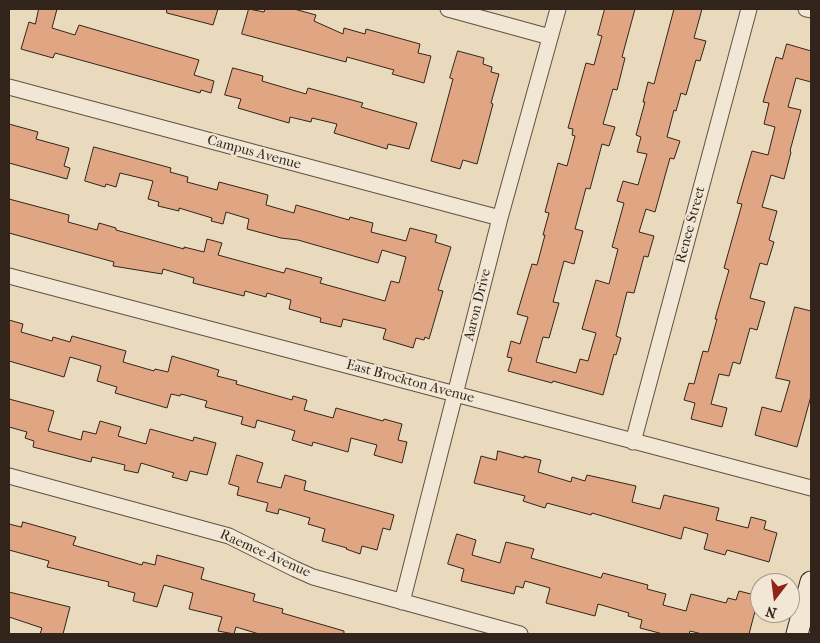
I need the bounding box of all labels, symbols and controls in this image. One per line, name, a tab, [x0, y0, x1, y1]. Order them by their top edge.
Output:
street label: Campus Avenue	[205, 132, 303, 174]
street label: Renee Street	[673, 185, 709, 265]
street label: Aaron Drive	[461, 267, 495, 343]
street label: East Brockton Avenue	[344, 357, 476, 407]
street label: Raemee Avenue	[217, 527, 313, 581]
north arrow	[750, 573, 800, 623]
text: N	[764, 602, 779, 622]

